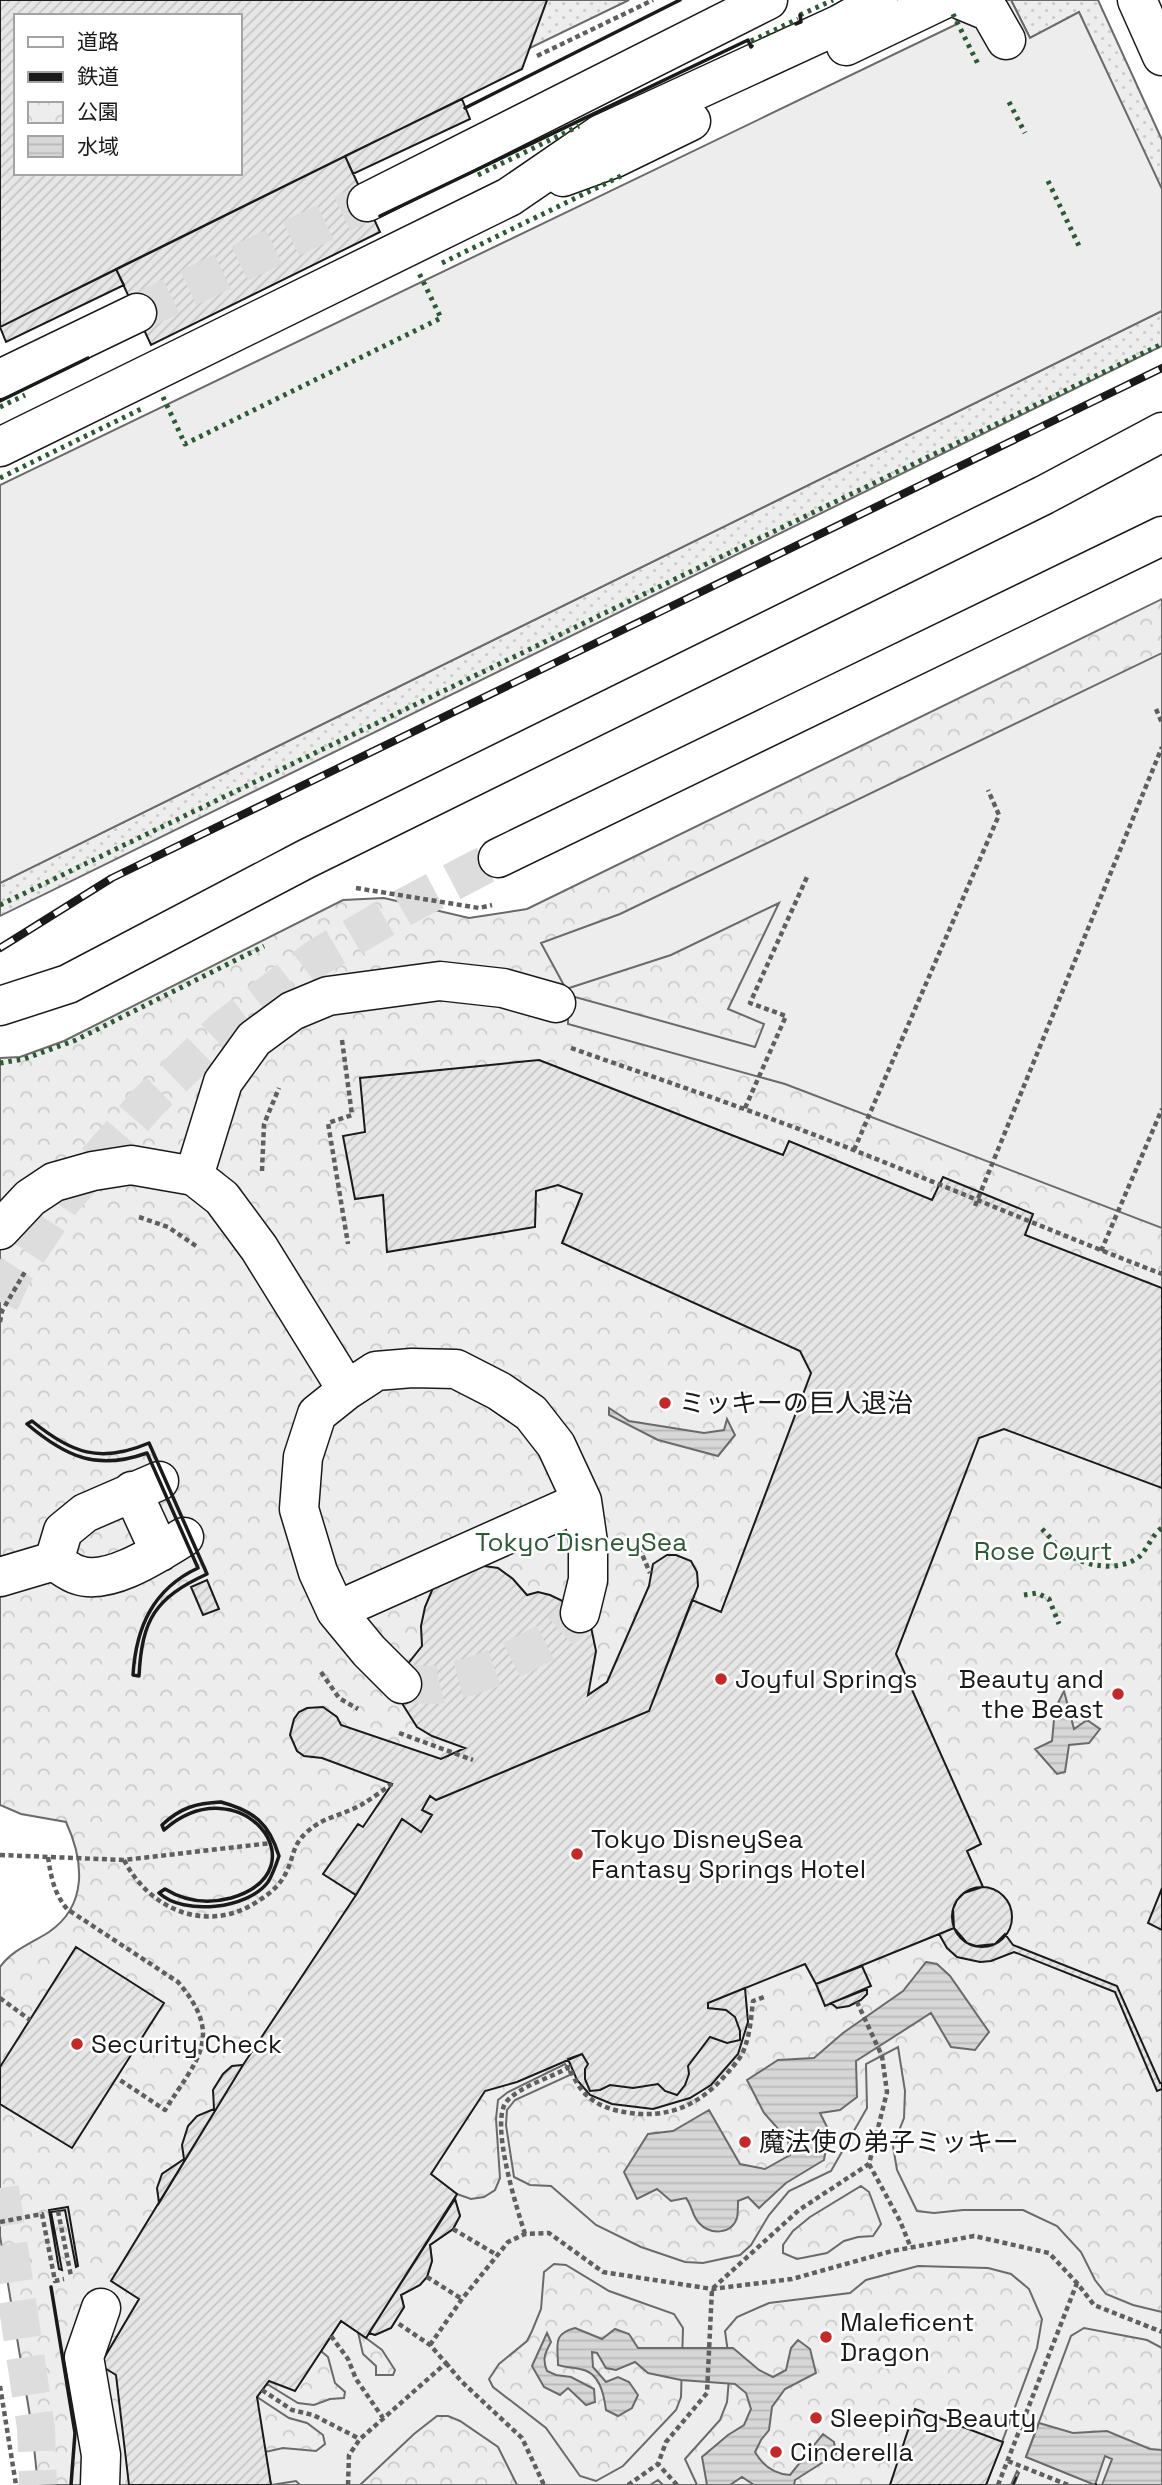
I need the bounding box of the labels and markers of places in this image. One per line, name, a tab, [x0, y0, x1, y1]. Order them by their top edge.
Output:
place label: ミッキーの巨人退治	[679, 1386, 913, 1420]
marker: ミッキーの巨人退治	[657, 1395, 673, 1411]
place label: Joyful Springs	[735, 1662, 917, 1696]
place label: Beauty and the Beast	[959, 1662, 1104, 1726]
marker: Joyful Springs	[713, 1671, 729, 1687]
marker: Beauty and the Beast	[1110, 1686, 1126, 1702]
place label: Tokyo DisneySea Fantasy Springs Hotel	[591, 1822, 866, 1886]
marker: Tokyo DisneySea Fantasy Springs Hotel	[569, 1846, 585, 1862]
place label: Security Check	[91, 2027, 282, 2061]
marker: Security Check	[69, 2036, 85, 2052]
place label: 魔法使の弟子ミッキー	[759, 2125, 1019, 2159]
marker: 魔法使の弟子ミッキー	[737, 2134, 753, 2150]
place label: Maleficent Dragon	[840, 2305, 974, 2369]
marker: Maleficent Dragon	[818, 2329, 834, 2345]
place label: Sleeping Beauty	[830, 2401, 1037, 2435]
marker: Sleeping Beauty	[808, 2410, 824, 2426]
place label: Cinderella	[790, 2435, 914, 2469]
marker: Cinderella	[768, 2444, 784, 2460]

